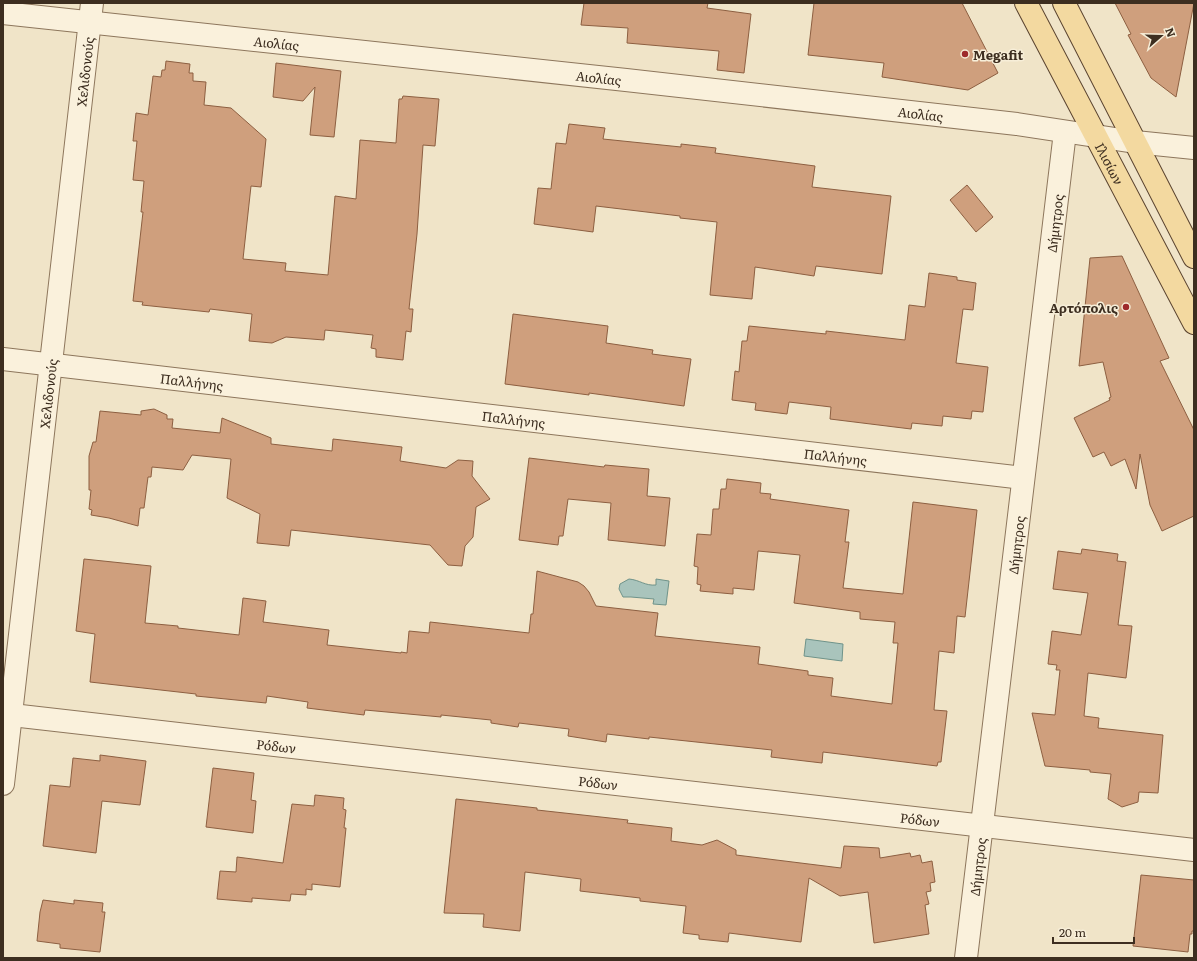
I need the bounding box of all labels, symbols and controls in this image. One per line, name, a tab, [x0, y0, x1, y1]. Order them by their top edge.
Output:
north arrow	[1141, 16, 1181, 56]
text: N	[1162, 25, 1180, 39]
street label: Αιολίας	[253, 31, 301, 54]
street label: Χελιδονούς	[71, 35, 98, 107]
place label: Megafit	[973, 45, 1024, 64]
marker: Megafit	[960, 49, 970, 59]
street label: Αιολίας	[575, 65, 623, 89]
street label: Αιολίας	[897, 101, 945, 125]
street label: Ιλισίων	[1091, 139, 1129, 188]
street label: Δήμητρος	[1041, 192, 1067, 254]
place label: Αρτόπολις	[1049, 298, 1118, 317]
marker: Αρτόπολις	[1121, 302, 1131, 312]
street label: Χελιδονούς	[34, 357, 61, 429]
street label: Παλλήνης	[159, 368, 225, 394]
street label: Παλλήνης	[481, 405, 547, 432]
street label: Παλλήνης	[803, 443, 868, 469]
street label: Δήμητρος	[1003, 514, 1028, 575]
street label: Ρόδων	[255, 733, 297, 757]
street label: Ρόδων	[577, 770, 619, 794]
street label: Ρόδων	[899, 807, 941, 830]
street label: Δήμητρος	[964, 836, 990, 897]
scale bar	[1053, 919, 1134, 945]
text: 20 m	[1059, 923, 1086, 941]

